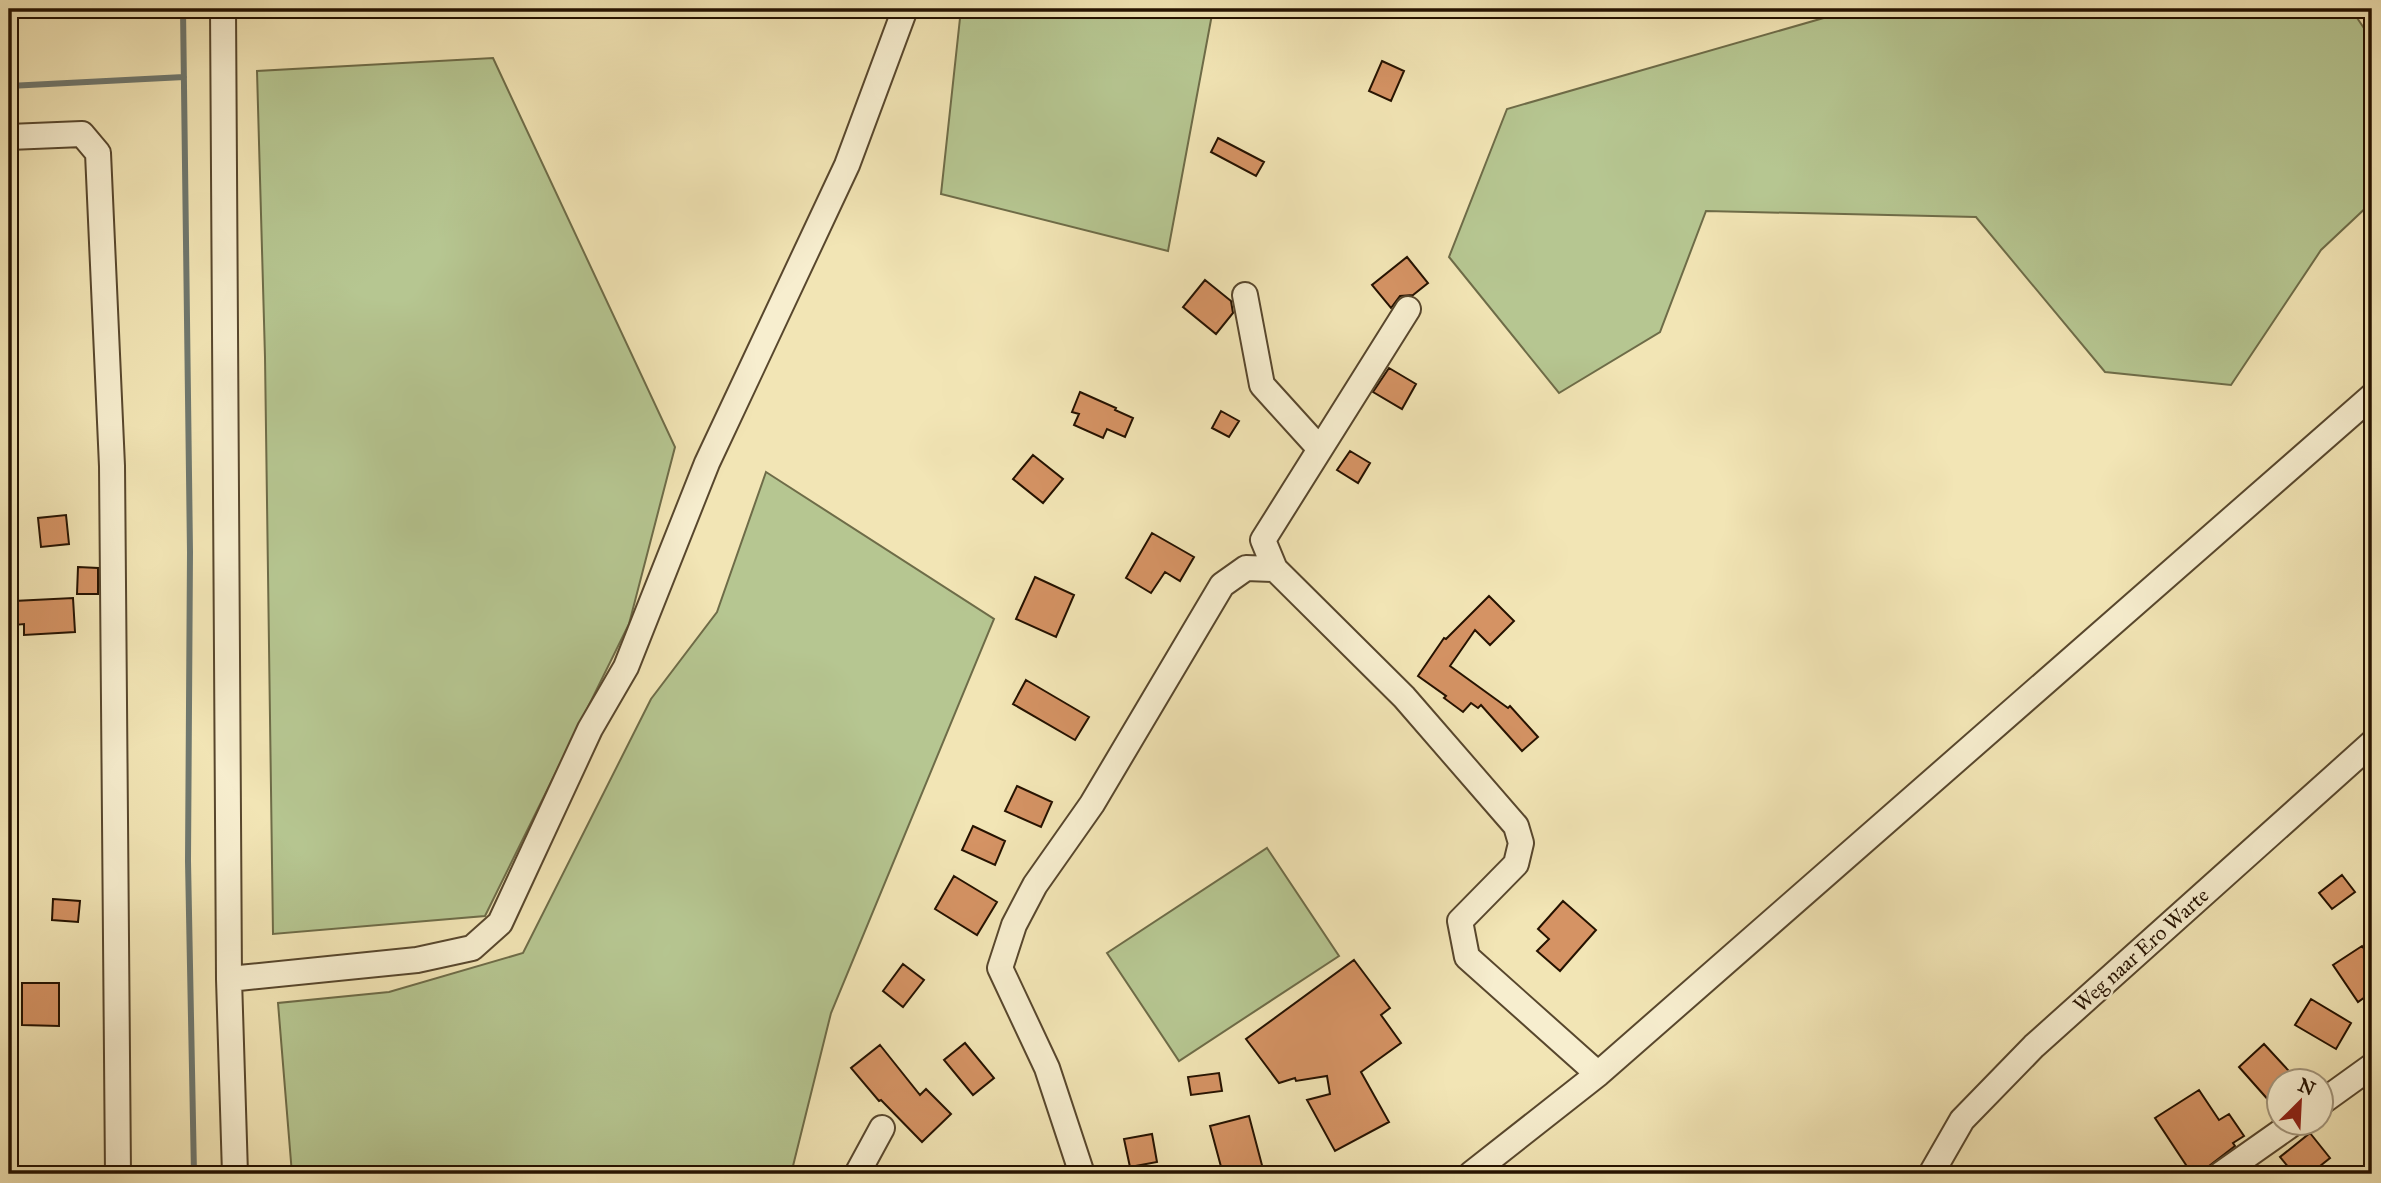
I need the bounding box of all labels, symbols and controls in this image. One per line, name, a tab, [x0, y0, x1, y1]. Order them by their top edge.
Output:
street label: Weg naar Ero Warte	[2068, 882, 2214, 1018]
north arrow	[2266, 1068, 2336, 1138]
text: N	[2295, 1073, 2319, 1101]

